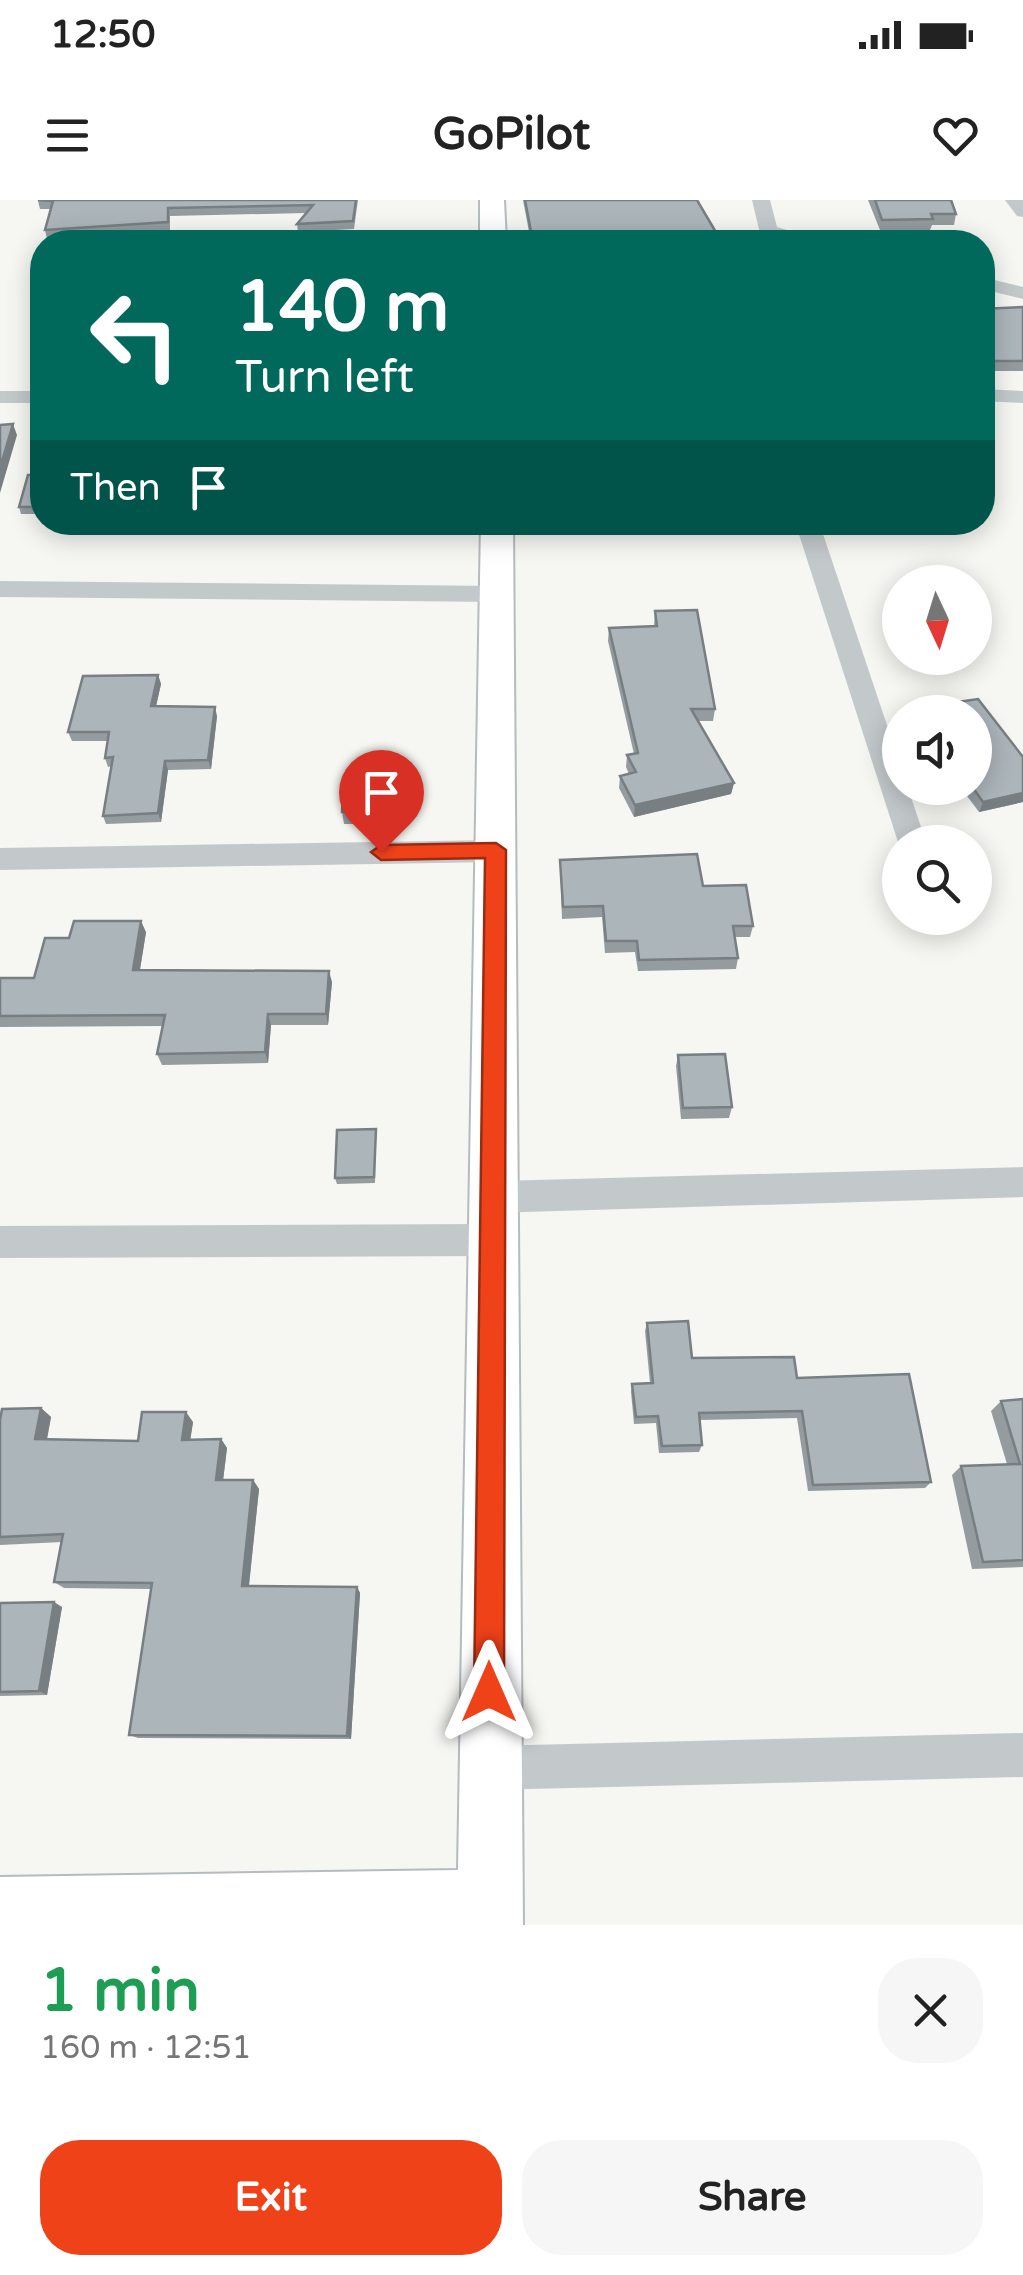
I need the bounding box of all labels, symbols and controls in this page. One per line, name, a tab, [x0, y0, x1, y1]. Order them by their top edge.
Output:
text: 12:50	[50, 12, 155, 58]
icon: menu	[40, 108, 95, 163]
text: GoPilot	[433, 108, 590, 162]
icon: heart	[928, 108, 983, 163]
text: 140 m	[235, 266, 449, 350]
icon: left	[70, 270, 200, 400]
text: Turn left	[235, 351, 414, 405]
icon: arrive	[181, 460, 236, 515]
text: Then	[70, 465, 161, 511]
north arrow	[882, 565, 992, 675]
map controls	[882, 565, 992, 935]
button: sound	[882, 695, 992, 805]
pin	[339, 750, 424, 853]
icon: arrive	[354, 765, 409, 820]
button: search	[882, 825, 992, 935]
position arrow	[437, 1640, 541, 1744]
text: 1 min	[40, 1955, 200, 2027]
button: close	[878, 1958, 983, 2063]
text: 160 m · 12:51	[40, 2029, 252, 2067]
button: Exit	[40, 2140, 502, 2255]
button: Share	[522, 2140, 983, 2255]

